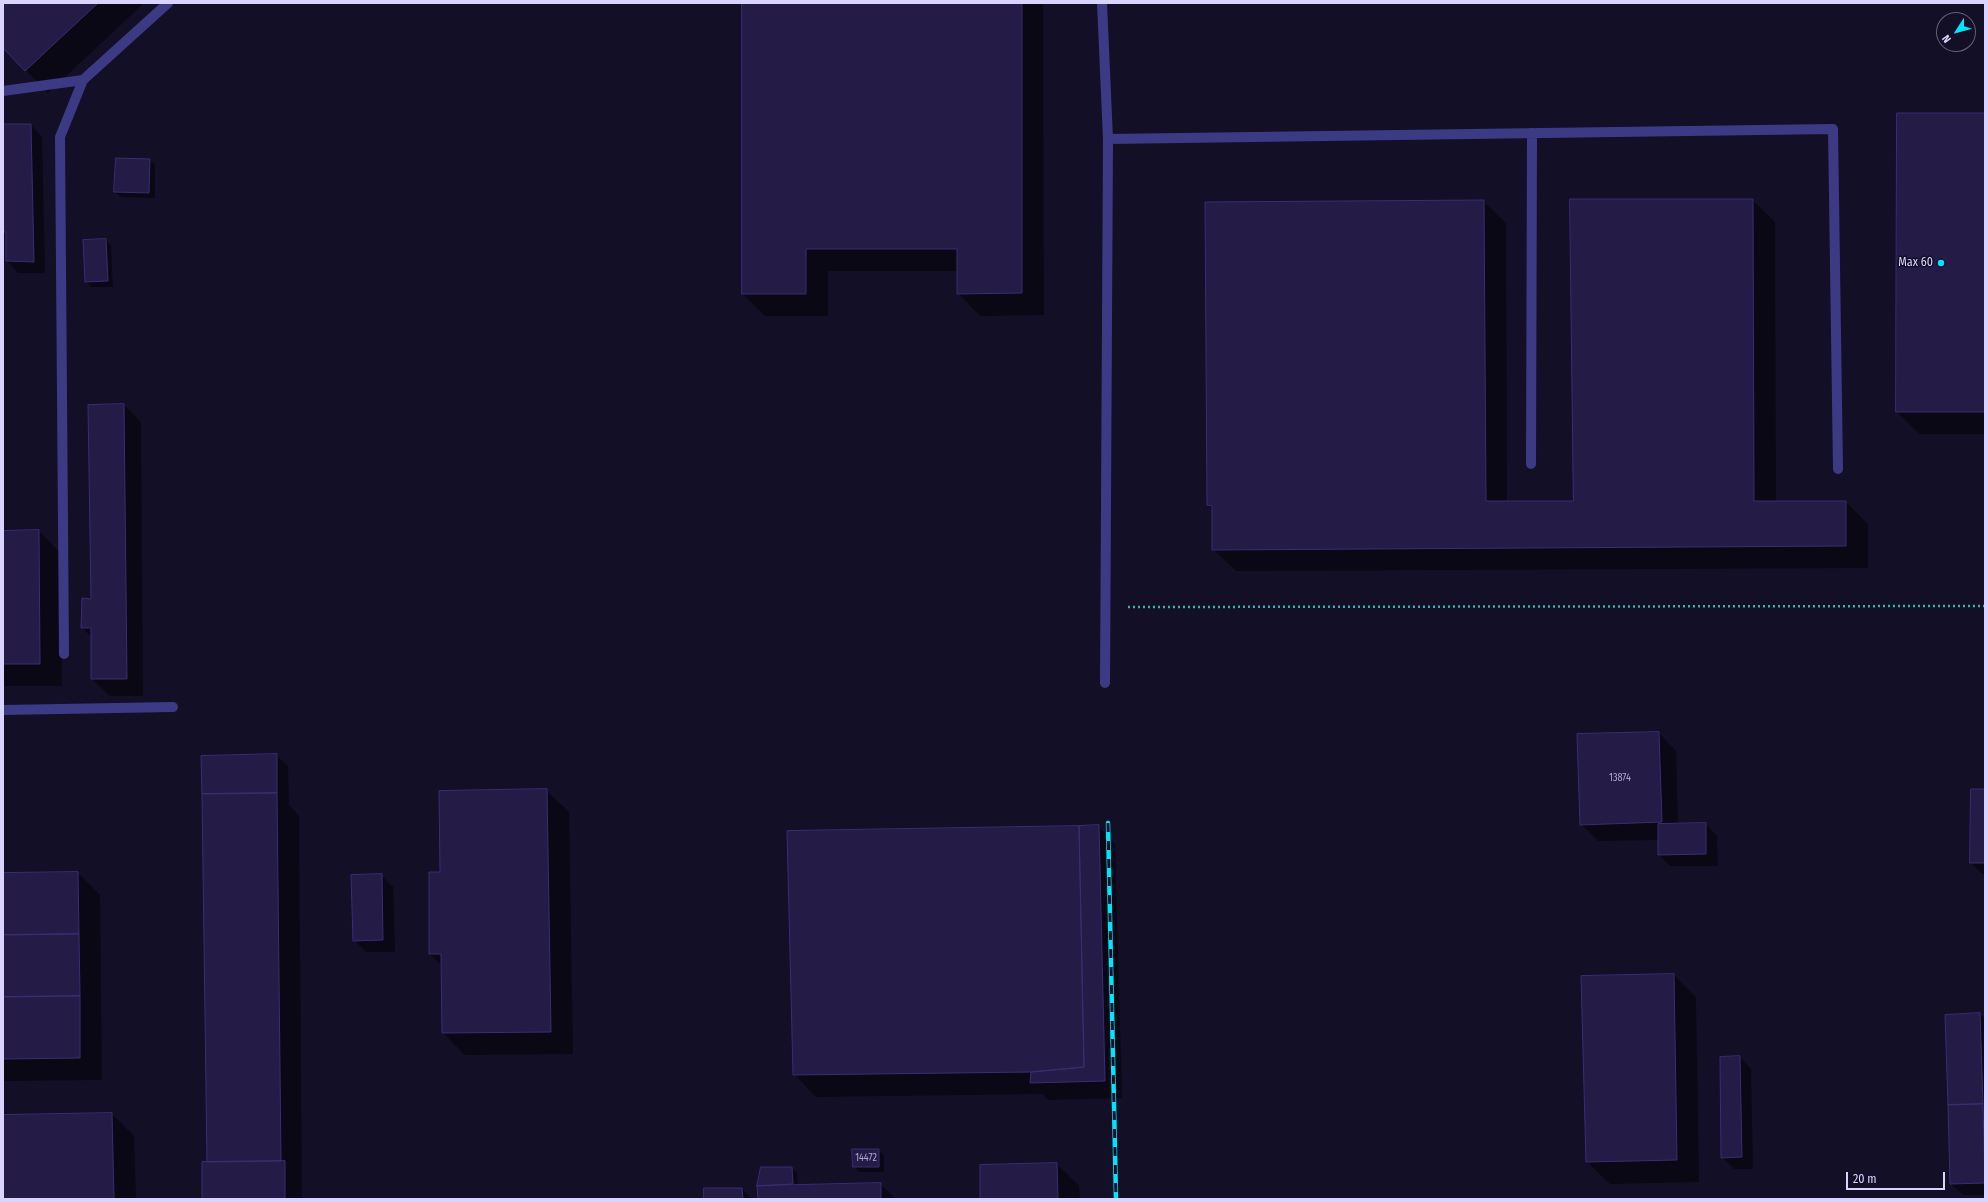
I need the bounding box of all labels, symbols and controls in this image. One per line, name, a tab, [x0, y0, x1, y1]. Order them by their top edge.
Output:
north arrow	[1936, 12, 1976, 52]
text: N	[1939, 32, 1954, 45]
place label: Max 60	[1898, 256, 1933, 270]
marker: Max 60	[1936, 258, 1946, 268]
house number: 13874	[1609, 772, 1631, 784]
house number: 14472	[855, 1152, 877, 1164]
scale bar	[1848, 1164, 1947, 1190]
text: 20 m	[1853, 1172, 1877, 1186]

